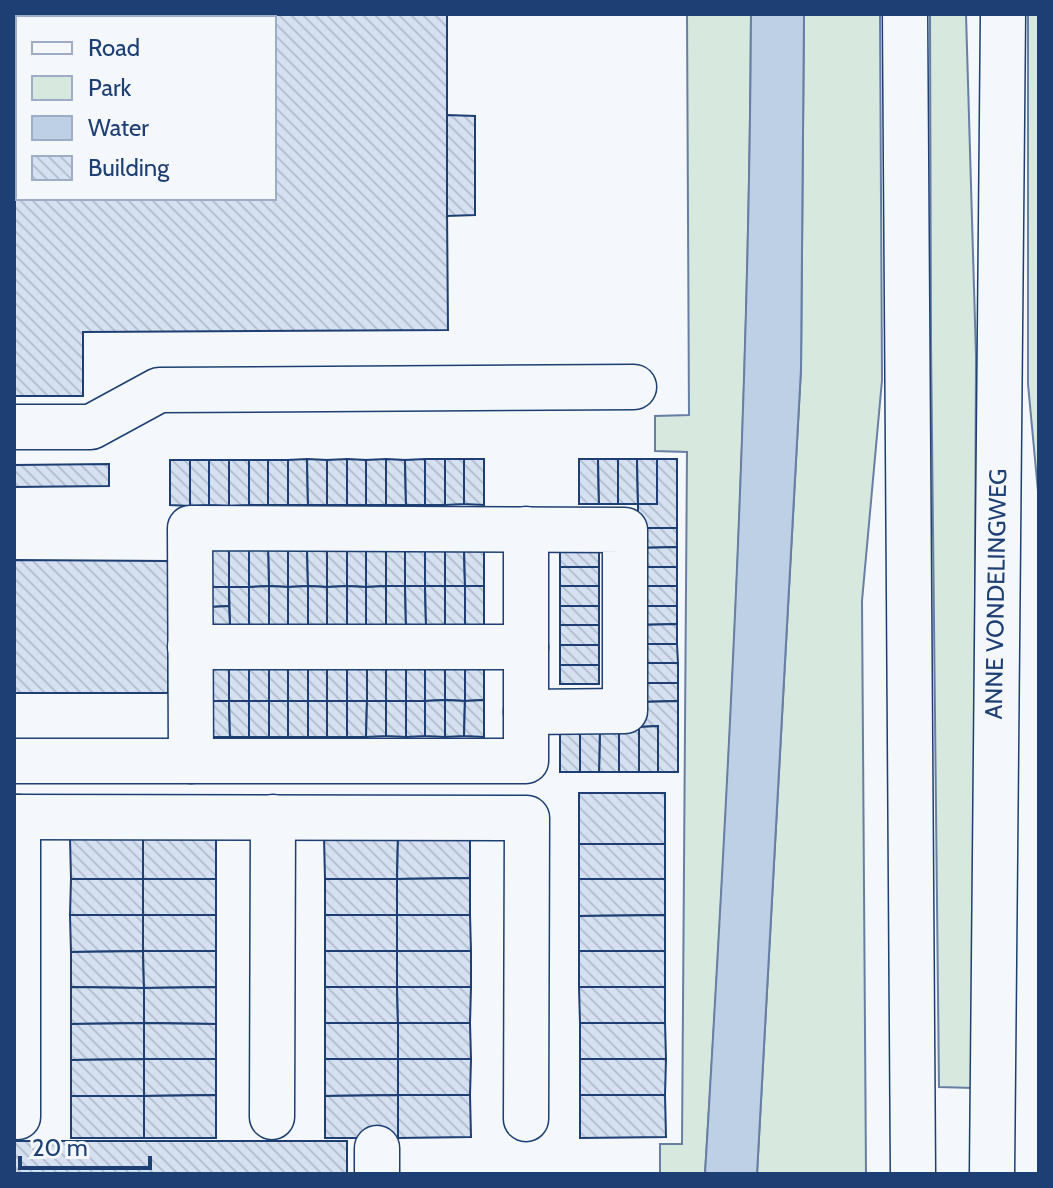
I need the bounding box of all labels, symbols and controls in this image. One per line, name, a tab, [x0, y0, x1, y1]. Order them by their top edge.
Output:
legend	[16, 16, 276, 200]
text: Road	[88, 33, 140, 62]
text: Park	[88, 73, 131, 102]
text: Water	[88, 113, 149, 142]
text: Building	[88, 153, 170, 182]
street label: ANNE VONDELINGWEG	[979, 468, 1012, 720]
scale bar	[20, 1120, 150, 1170]
text: 20 m	[32, 1133, 88, 1162]

